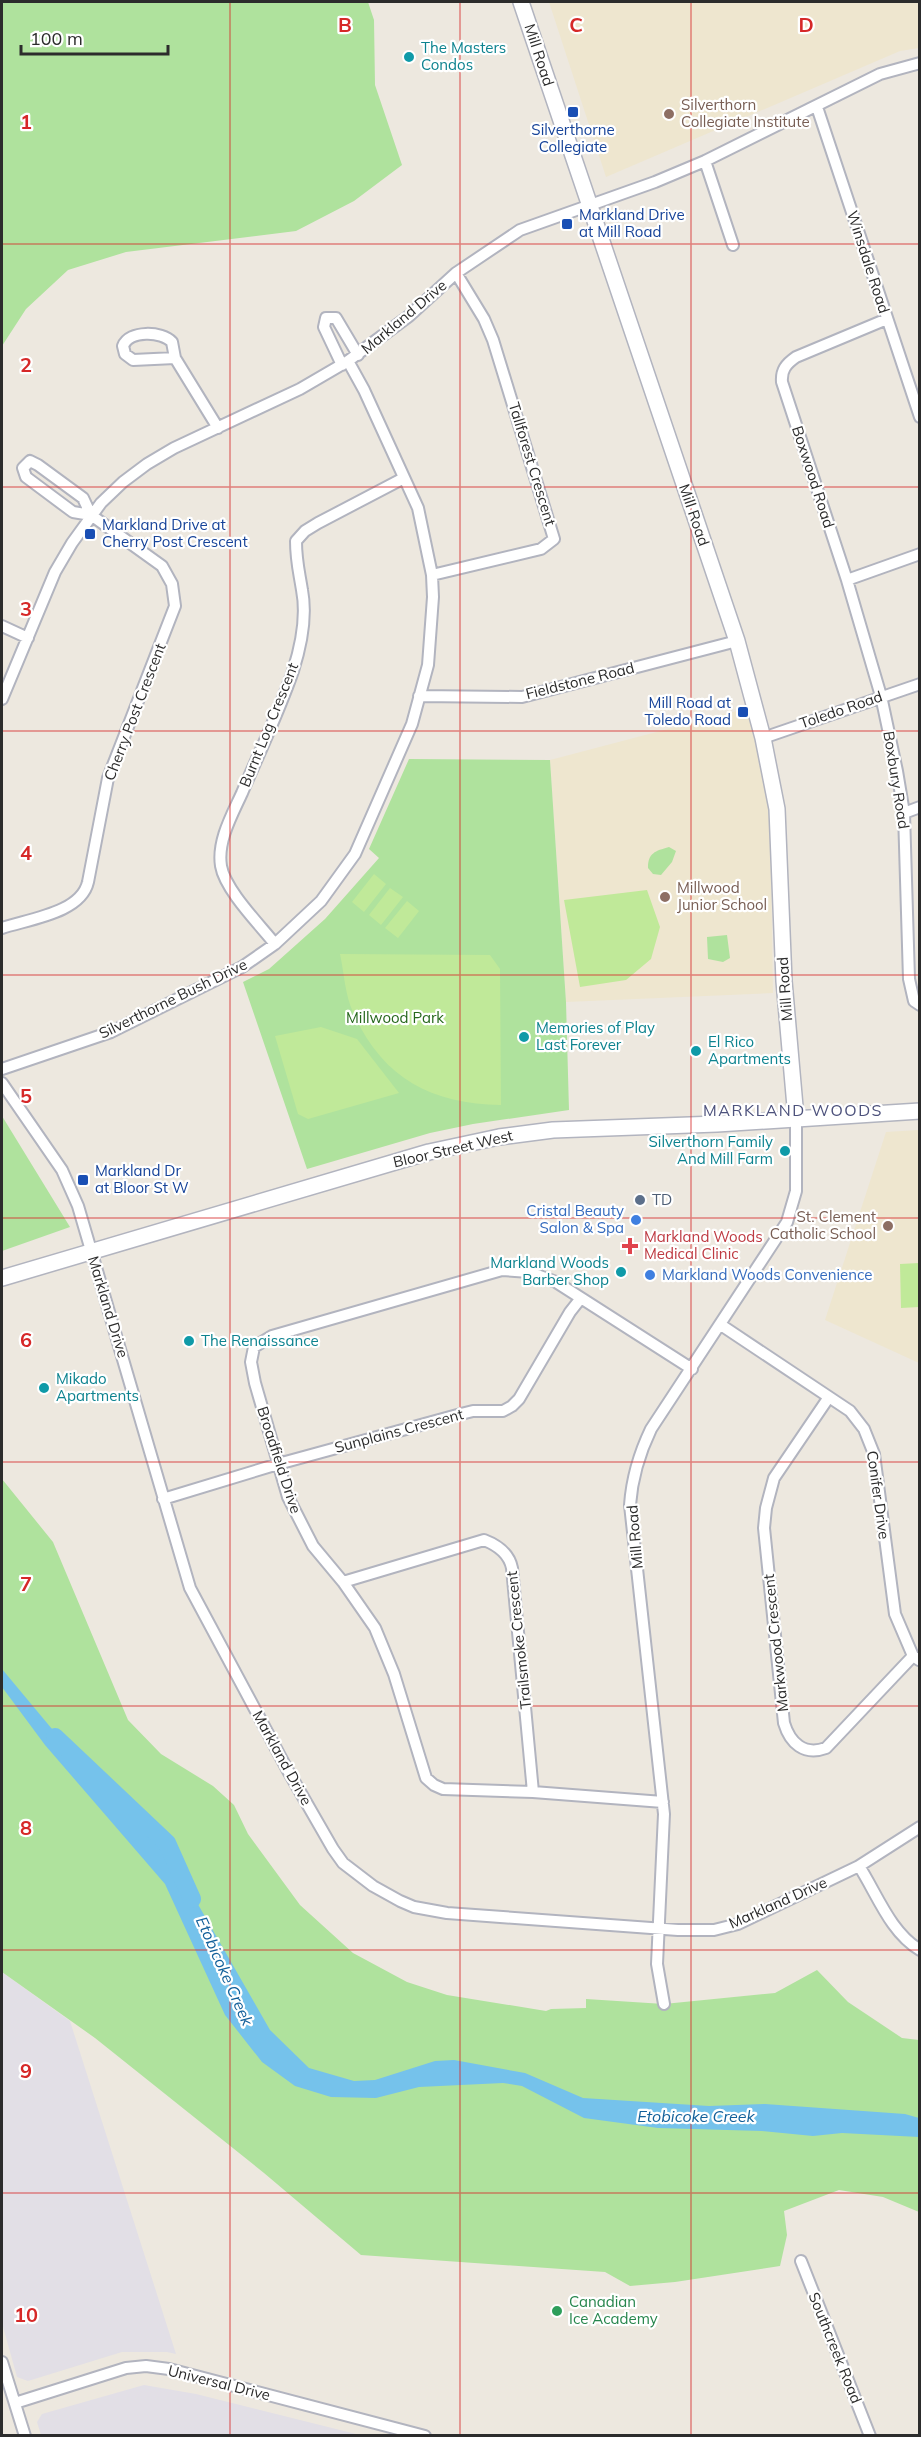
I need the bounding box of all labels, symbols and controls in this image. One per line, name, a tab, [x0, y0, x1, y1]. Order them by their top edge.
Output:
text: B	[338, 12, 352, 37]
text: C	[569, 12, 583, 37]
text: D	[798, 12, 814, 37]
scale bar	[21, 18, 168, 56]
street label: Mill Road	[521, 21, 558, 88]
text: 100 m	[30, 27, 83, 50]
place label: The Masters Condos	[421, 38, 506, 74]
marker: The Masters Condos	[402, 50, 416, 64]
place label: Silverthorn Collegiate Institute	[681, 95, 810, 131]
marker: Silverthorne Collegiate	[566, 105, 580, 119]
marker: Silverthorn Collegiate Institute	[662, 107, 676, 121]
text: 1	[20, 109, 32, 134]
place label: Silverthorne Collegiate	[531, 120, 615, 156]
place label: Markland Drive at Mill Road	[579, 205, 685, 241]
street label: Winsdale Road	[843, 208, 894, 316]
marker: Markland Drive at Mill Road	[560, 217, 574, 231]
street label: Markland Drive	[357, 275, 450, 358]
text: 2	[20, 352, 32, 377]
street label: Tallforest Crescent	[505, 400, 560, 528]
street label: Boxwood Road	[788, 423, 839, 530]
street label: Mill Road	[675, 481, 714, 548]
place label: Markland Drive at Cherry Post Crescent	[102, 515, 248, 551]
marker: Markland Drive at Cherry Post Crescent	[83, 527, 97, 541]
text: 3	[20, 596, 32, 621]
street label: Cherry Post Crescent	[100, 640, 169, 783]
street label: Fieldstone Road	[523, 658, 636, 703]
street label: Burnt Log Crescent	[235, 660, 302, 790]
street label: Toledo Road	[797, 686, 885, 733]
place label: Mill Road at Toledo Road	[645, 693, 731, 729]
marker: Mill Road at Toledo Road	[736, 705, 750, 719]
street label: Boxbury Road	[879, 730, 914, 830]
text: 4	[20, 840, 32, 865]
place label: Millwood Junior School	[677, 878, 767, 914]
marker: Millwood Junior School	[658, 890, 672, 904]
street label: Silverthorne Bush Drive	[96, 954, 250, 1043]
street label: Mill Road	[773, 956, 796, 1022]
park label: Millwood Park	[346, 1008, 444, 1027]
place label: Memories of Play Last Forever	[536, 1018, 655, 1054]
marker: Memories of Play Last Forever	[517, 1030, 531, 1044]
place label: El Rico Apartments	[708, 1032, 791, 1068]
marker: El Rico Apartments	[689, 1044, 703, 1058]
text: 5	[20, 1083, 32, 1108]
district label: MARKLAND WOODS	[703, 1100, 883, 1120]
street label: Bloor Street West	[391, 1126, 515, 1172]
place label: Silverthorn Family And Mill Farm	[648, 1132, 773, 1168]
marker: Silverthorn Family And Mill Farm	[778, 1144, 792, 1158]
place label: Markland Dr at Bloor St W	[95, 1161, 189, 1197]
marker: Markland Dr at Bloor St W	[76, 1173, 90, 1187]
place label: TD	[652, 1190, 672, 1209]
marker: TD	[633, 1193, 647, 1207]
place label: Cristal Beauty Salon & Spa	[526, 1201, 624, 1237]
place label: St. Clement Catholic School	[770, 1207, 876, 1243]
marker: Cristal Beauty Salon & Spa	[629, 1213, 643, 1227]
marker: St. Clement Catholic School	[881, 1219, 895, 1233]
place label: Markland Woods Medical Clinic	[644, 1227, 763, 1263]
marker: Markland Woods Medical Clinic	[621, 1237, 639, 1255]
place label: Markland Woods Barber Shop	[490, 1253, 609, 1289]
street label: Markland Drive	[84, 1254, 133, 1360]
marker: Markland Woods Barber Shop	[614, 1265, 628, 1279]
place label: Markland Woods Convenience	[662, 1265, 872, 1284]
marker: Markland Woods Convenience	[643, 1268, 657, 1282]
text: 6	[20, 1327, 32, 1352]
place label: The Renaissance	[201, 1331, 319, 1350]
marker: The Renaissance	[182, 1334, 196, 1348]
place label: Mikado Apartments	[56, 1369, 139, 1405]
marker: Mikado Apartments	[37, 1381, 51, 1395]
street label: Broadfield Drive	[253, 1404, 306, 1516]
street label: Sunplains Crescent	[332, 1404, 465, 1457]
street label: Conifer Drive	[863, 1449, 894, 1540]
street label: Mill Road	[622, 1504, 647, 1570]
street label: Trailsmoke Crescent	[502, 1570, 535, 1710]
text: 7	[20, 1571, 32, 1596]
street label: Markwood Crescent	[759, 1573, 792, 1713]
street label: Markland Drive	[249, 1707, 316, 1809]
text: 8	[20, 1815, 32, 1840]
street label: Markland Drive	[726, 1872, 830, 1933]
water label: Etobicoke Creek	[192, 1913, 258, 2029]
text: 9	[20, 2058, 32, 2083]
water label: Etobicoke Creek	[637, 2106, 756, 2126]
street label: Southcreek Road	[805, 2289, 866, 2406]
place label: Canadian Ice Academy	[569, 2292, 658, 2328]
text: 10	[14, 2302, 38, 2327]
marker: Canadian Ice Academy	[550, 2304, 564, 2318]
street label: Universal Drive	[166, 2361, 272, 2404]

